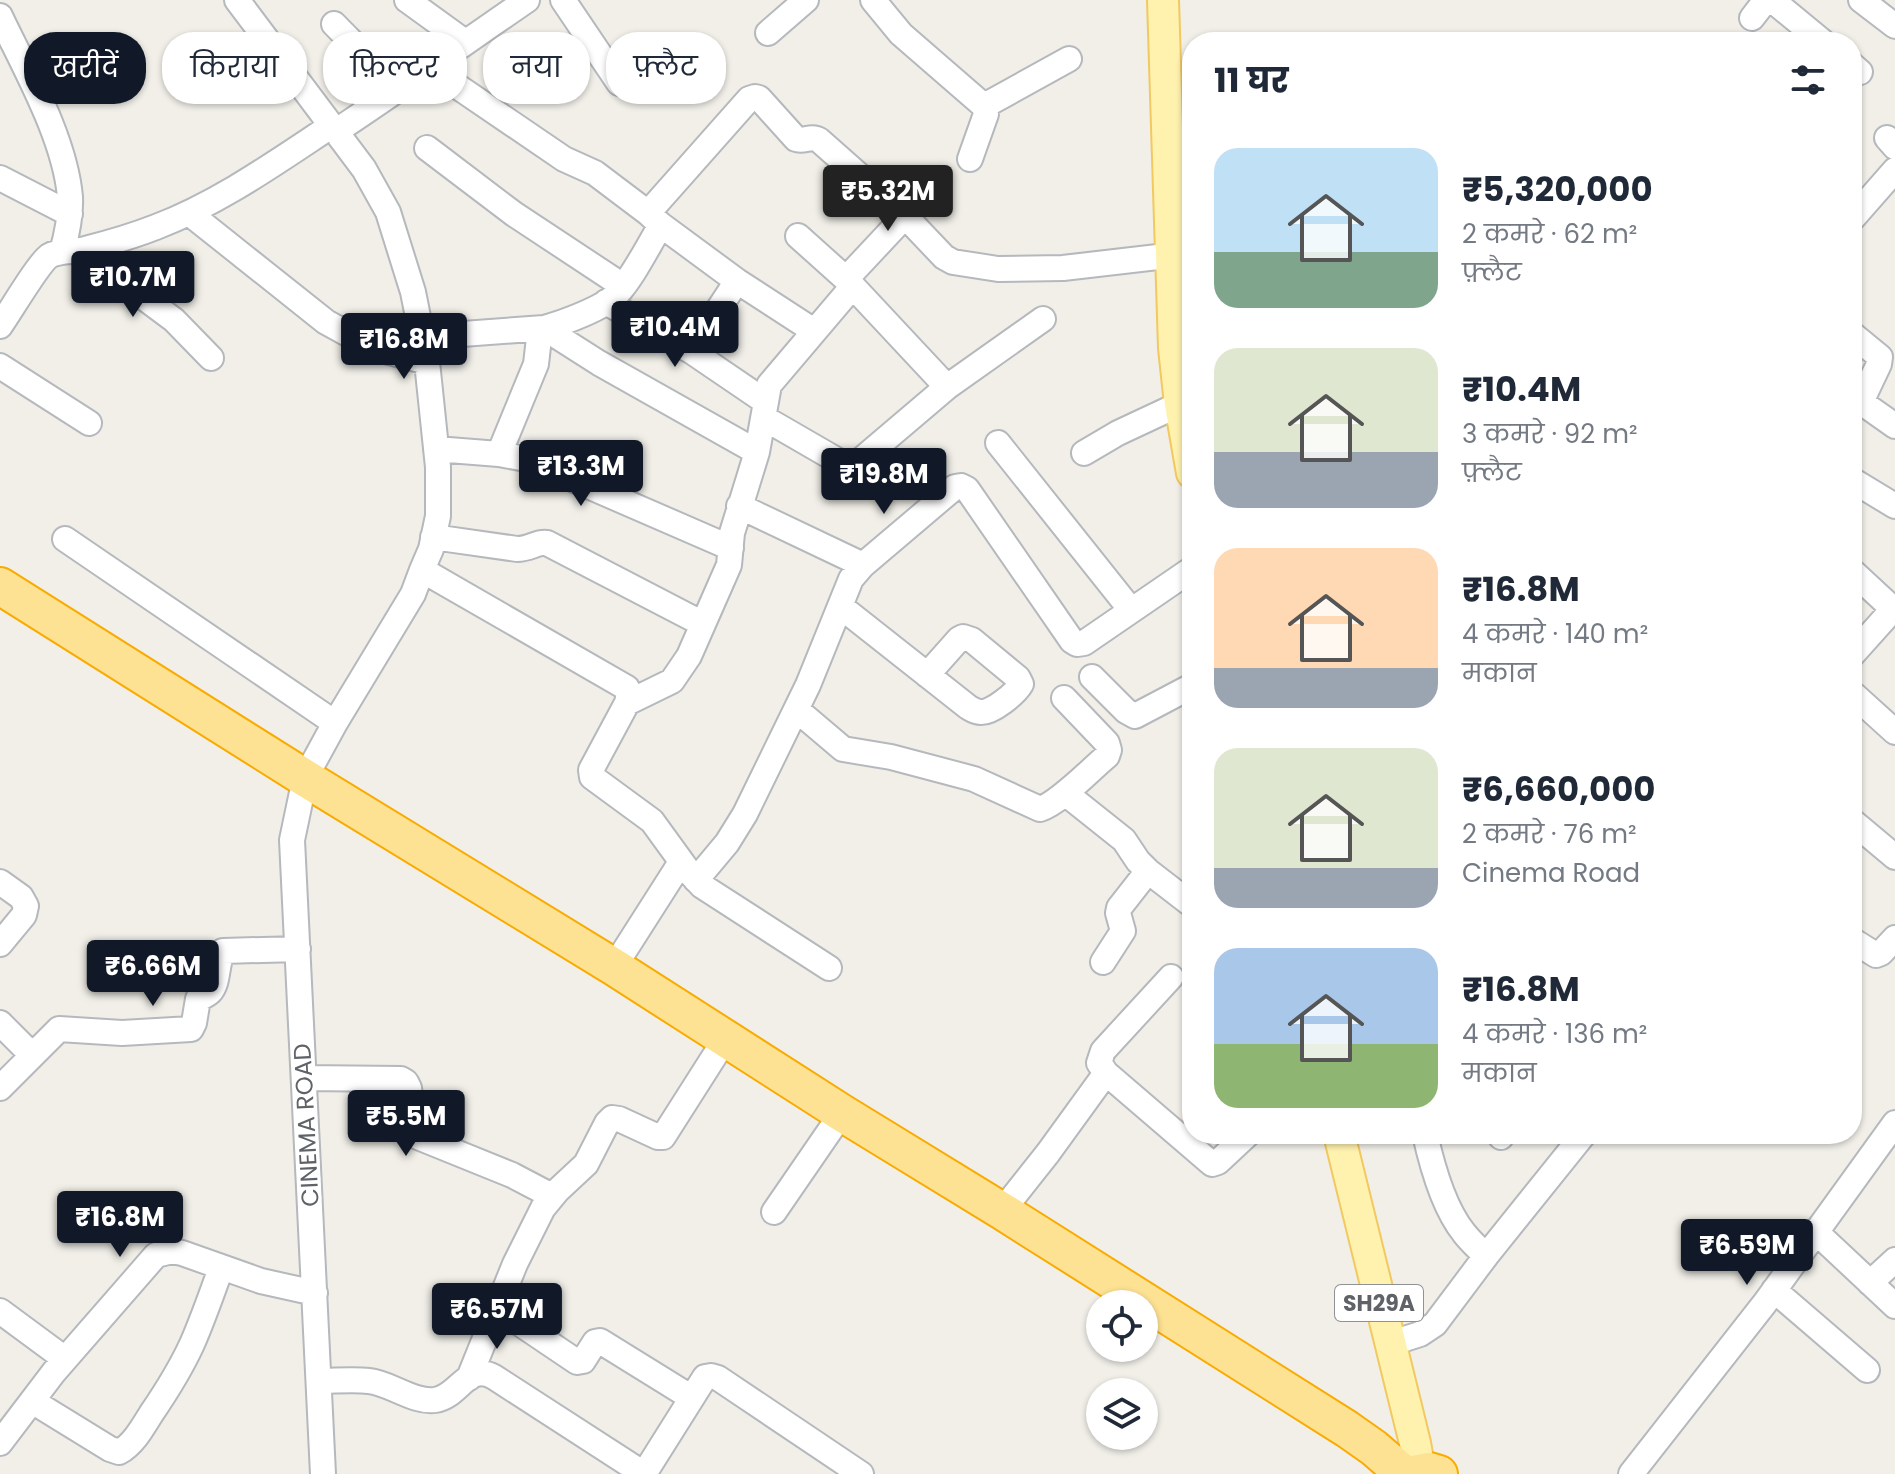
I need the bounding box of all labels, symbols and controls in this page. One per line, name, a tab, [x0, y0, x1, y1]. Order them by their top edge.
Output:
chip: खरीदें	[24, 32, 146, 104]
chip: किराया	[162, 32, 307, 104]
chip: फ़िल्टर	[323, 32, 467, 104]
chip: नया	[483, 32, 590, 104]
chip: फ़्लैट	[606, 32, 726, 104]
text: 11 घर	[1214, 56, 1289, 104]
icon: filters	[1786, 58, 1830, 102]
pin: ₹5.32M	[823, 165, 953, 233]
text: ₹5,320,000	[1462, 165, 1653, 213]
text: ₹5.32M	[841, 173, 935, 209]
icon: home	[1278, 180, 1374, 276]
text: 2 कमरे · 62 m²	[1462, 216, 1637, 252]
pin: ₹10.7M	[68, 251, 198, 319]
text: फ़्लैट	[1462, 255, 1522, 291]
text: ₹10.7M	[89, 259, 177, 295]
pin: ₹10.4M	[610, 301, 740, 369]
text: ₹10.4M	[629, 309, 721, 345]
pin: ₹16.8M	[339, 313, 469, 381]
text: ₹16.8M	[359, 321, 449, 357]
text: ₹10.4M	[1462, 365, 1581, 413]
icon: home	[1278, 380, 1374, 476]
text: 3 कमरे · 92 m²	[1462, 416, 1638, 452]
pin: ₹13.3M	[516, 440, 646, 508]
text: ₹13.3M	[537, 448, 625, 484]
pin: ₹19.8M	[819, 448, 949, 516]
text: फ़्लैट	[1462, 455, 1522, 491]
text: ₹19.8M	[839, 456, 929, 492]
text: ₹16.8M	[1462, 565, 1580, 613]
icon: home	[1278, 580, 1374, 676]
text: 4 कमरे · 140 m²	[1462, 616, 1648, 652]
text: मकान	[1462, 655, 1536, 691]
text: ₹6,660,000	[1462, 765, 1656, 813]
icon: home	[1278, 780, 1374, 876]
text: 2 कमरे · 76 m²	[1462, 816, 1637, 852]
text: Cinema Road	[1462, 855, 1640, 891]
pin: ₹6.66M	[88, 940, 218, 1008]
text: ₹6.66M	[105, 948, 201, 984]
text: ₹16.8M	[1462, 965, 1580, 1013]
icon: home	[1278, 980, 1374, 1076]
text: 4 कमरे · 136 m²	[1462, 1016, 1647, 1052]
street label: CINEMA ROAD	[285, 1043, 327, 1207]
text: मकान	[1462, 1055, 1536, 1091]
pin: ₹5.5M	[350, 1090, 462, 1158]
text: ₹5.5M	[366, 1098, 446, 1134]
pin: ₹16.8M	[55, 1191, 185, 1259]
text: ₹16.8M	[75, 1199, 165, 1235]
pin: ₹6.59M	[1682, 1219, 1812, 1287]
text: ₹6.59M	[1699, 1227, 1795, 1263]
pin: ₹6.57M	[432, 1283, 562, 1351]
road number: SH29A	[1335, 1285, 1423, 1321]
map controls	[1086, 1290, 1158, 1450]
button: locate	[1086, 1290, 1158, 1362]
text: ₹6.57M	[450, 1291, 544, 1327]
button: layers	[1086, 1378, 1158, 1450]

